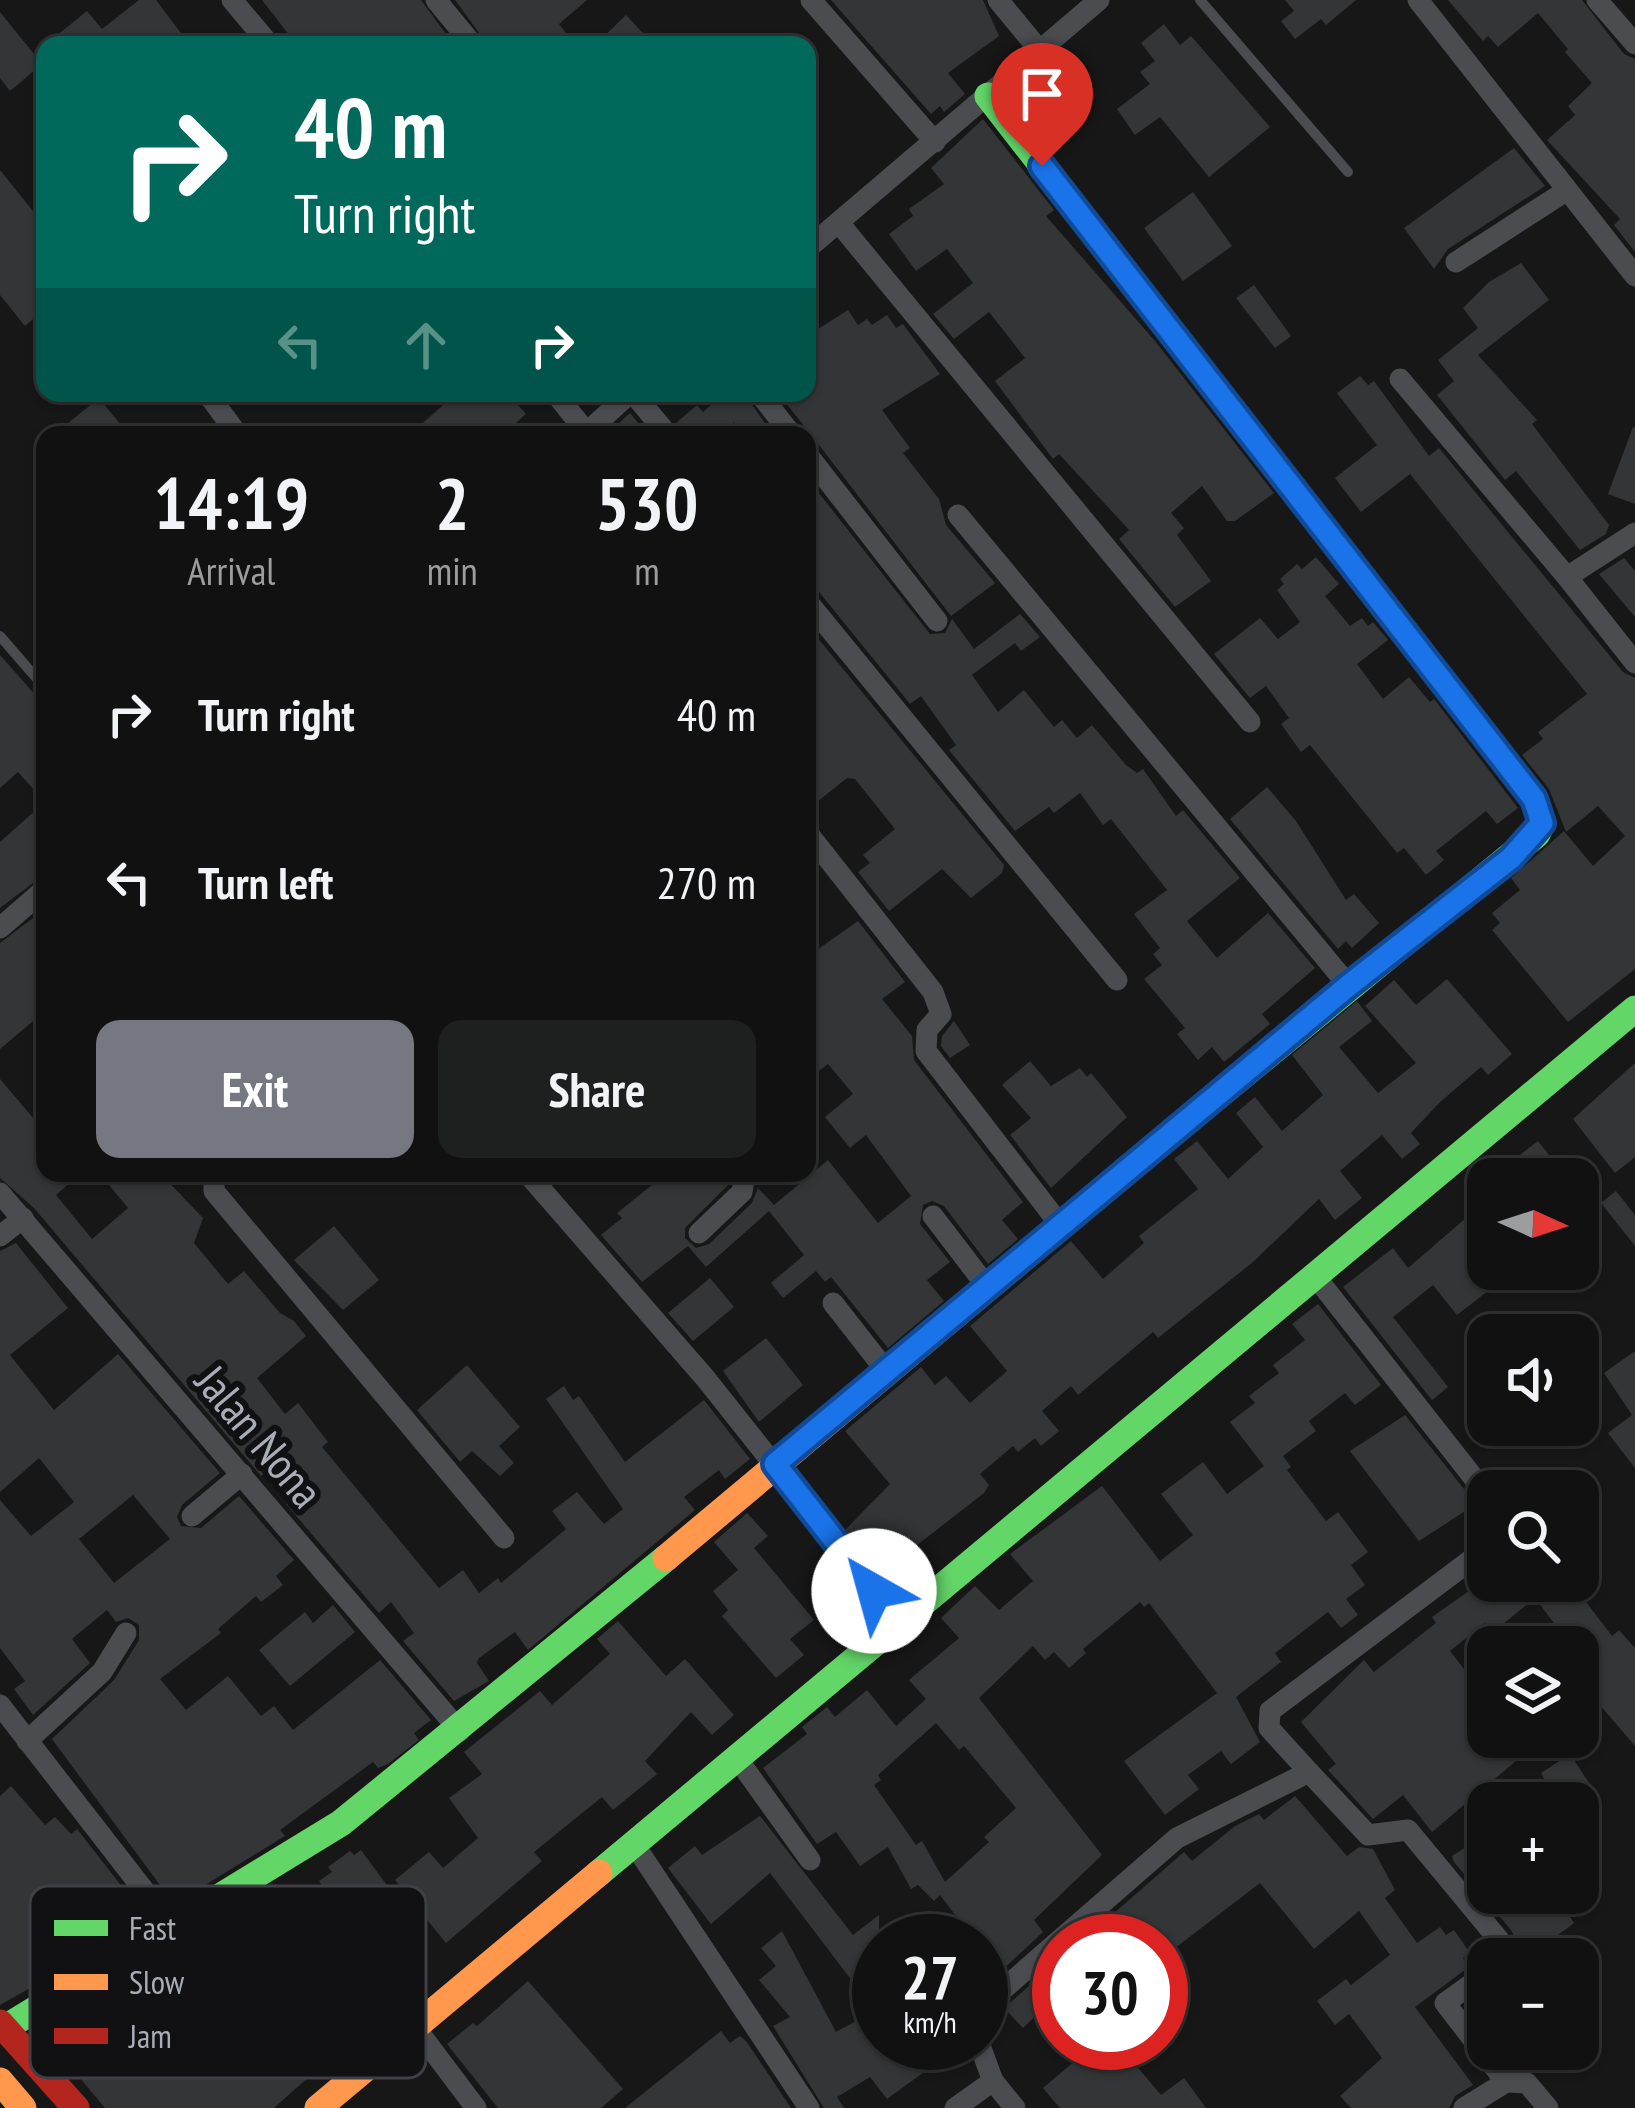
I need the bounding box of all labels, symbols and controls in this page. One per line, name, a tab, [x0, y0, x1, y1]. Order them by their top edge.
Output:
pin	[991, 43, 1093, 166]
icon: arrive	[1009, 61, 1075, 127]
text: 40 m	[294, 72, 447, 181]
icon: right	[96, 84, 252, 240]
text: Turn right	[294, 178, 475, 248]
icon: left	[267, 312, 333, 378]
icon: ahead	[393, 312, 459, 378]
icon: right	[519, 312, 585, 378]
text: 14:19	[154, 456, 309, 549]
text: 2	[435, 456, 469, 549]
text: 530	[595, 456, 698, 549]
text: Arrival	[187, 545, 275, 596]
text: min	[427, 545, 478, 596]
text: m	[634, 545, 660, 596]
icon: right	[96, 681, 162, 747]
text: Turn right	[198, 685, 355, 743]
text: 40 m	[677, 685, 756, 743]
icon: left	[96, 849, 162, 915]
text: Turn left	[198, 853, 333, 911]
text: 270 m	[656, 853, 756, 911]
button: Exit	[96, 1020, 414, 1158]
button: Share	[438, 1020, 756, 1158]
north arrow	[1467, 1158, 1599, 1290]
map controls	[1467, 1158, 1599, 2070]
button: sound	[1467, 1314, 1599, 1446]
street label: Jalan Nona	[182, 1351, 336, 1519]
button: search	[1467, 1470, 1599, 1602]
position arrow	[811, 1528, 937, 1654]
button: layers	[1467, 1626, 1599, 1758]
button: +	[1467, 1782, 1599, 1914]
legend	[30, 1886, 426, 2078]
text: Fast	[129, 1906, 176, 1949]
speed limit sign: 30	[1032, 1914, 1188, 2070]
text: 27	[901, 1938, 959, 2016]
button: −	[1467, 1938, 1599, 2070]
text: Slow	[129, 1960, 185, 2003]
text: km/h	[903, 2002, 957, 2041]
text: Jam	[128, 2014, 172, 2057]

